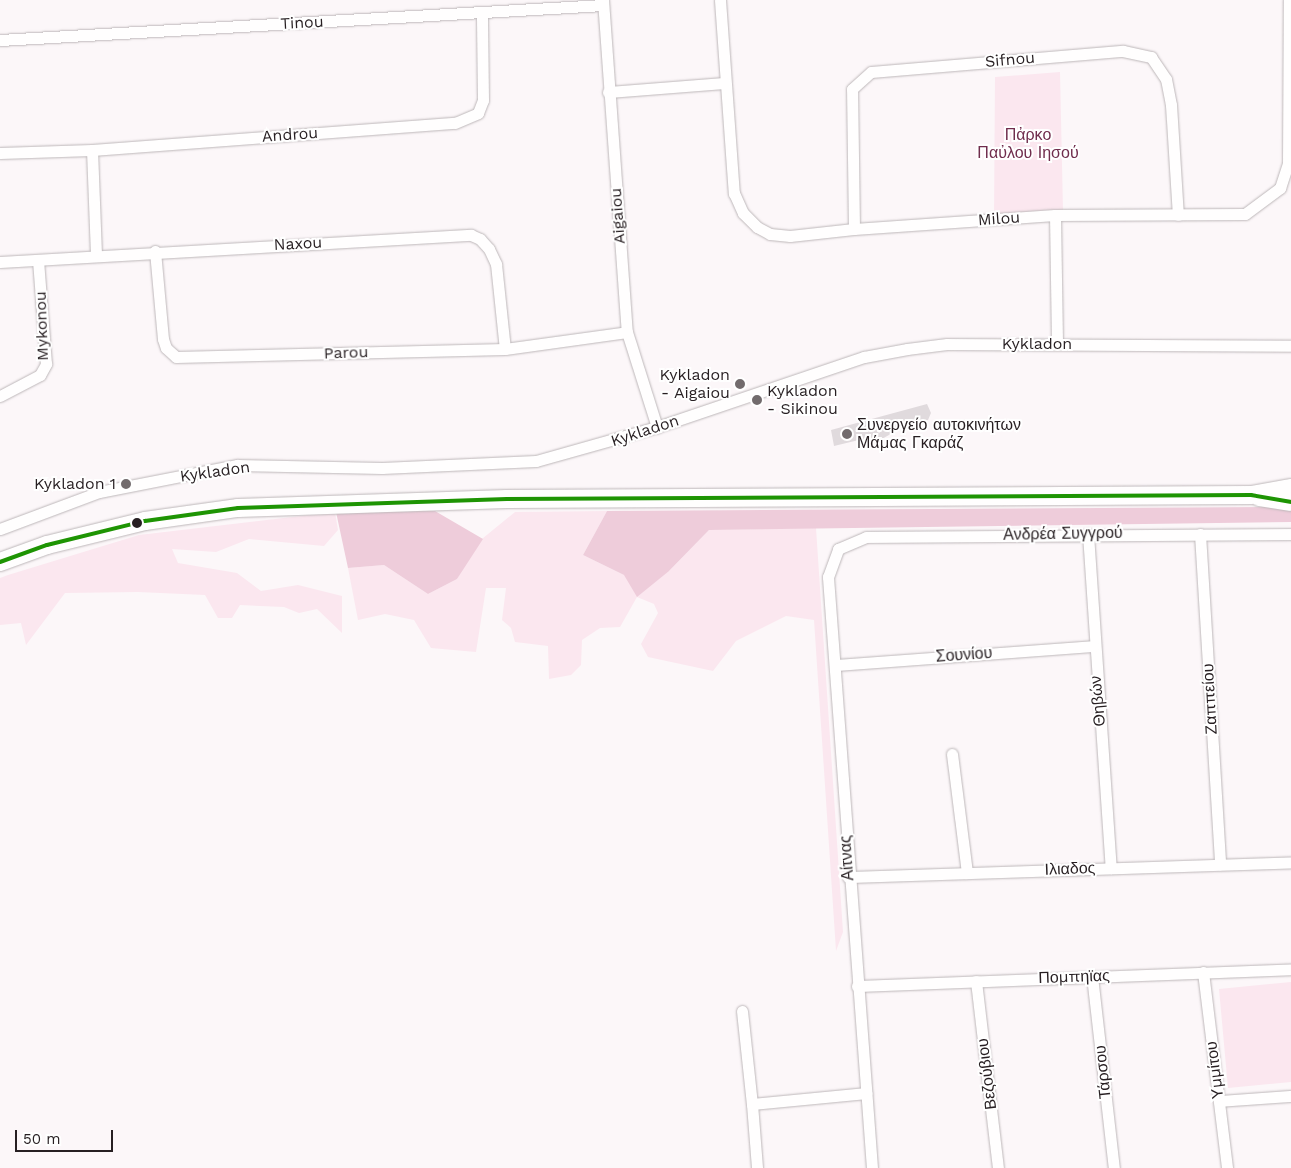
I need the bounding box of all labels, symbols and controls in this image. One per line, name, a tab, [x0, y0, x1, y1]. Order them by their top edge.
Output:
street label: Tinou	[280, 12, 324, 34]
street label: Sifnou	[984, 48, 1036, 72]
street label: Androu	[261, 123, 319, 147]
park label: Πἀρκο Παὐλου Ιησού	[977, 125, 1079, 163]
street label: Aigaiou	[606, 187, 630, 245]
street label: Milou	[977, 208, 1021, 230]
street label: Naxou	[273, 233, 323, 255]
street label: Mykonou	[31, 291, 53, 361]
street label: Kykladon	[1002, 334, 1072, 354]
street label: Parou	[323, 343, 369, 363]
place label: Kykladon - Aigaiou	[659, 365, 730, 403]
marker: Kykladon - Aigaiou	[734, 378, 746, 390]
place label: Kykladon - Sikinou	[767, 381, 838, 419]
marker: Kykladon - Sikinou	[751, 394, 763, 406]
street label: Kykladon	[608, 411, 682, 451]
place label: Συνεργείο αυτοκινήτων Μάμας Γκαράζ	[857, 415, 1021, 453]
marker: Συνεργείο αυτοκινήτων Μάμας Γκαράζ	[841, 428, 853, 440]
street label: Kykladon	[179, 458, 251, 486]
place label: Kykladon 1	[34, 474, 116, 494]
marker: Kykladon 1	[120, 478, 132, 490]
unlabelled marker	[132, 518, 142, 528]
street label: Ανδρέα Συγγρού	[1003, 523, 1123, 545]
street label: Σουνίου	[935, 643, 993, 667]
street label: Ζαππείου	[1199, 663, 1221, 735]
street label: Θηβών	[1086, 675, 1110, 727]
street label: Αίτνας	[836, 835, 858, 881]
street label: Ιλιαδος	[1044, 859, 1096, 879]
street label: Πομπηϊας	[1038, 966, 1110, 988]
street label: Βεζούβιου	[973, 1037, 1001, 1111]
street label: Υμμίτου	[1202, 1040, 1228, 1100]
street label: Τάρσου	[1091, 1044, 1115, 1100]
scale bar	[18, 1120, 115, 1152]
text: 50 m	[23, 1130, 60, 1148]

